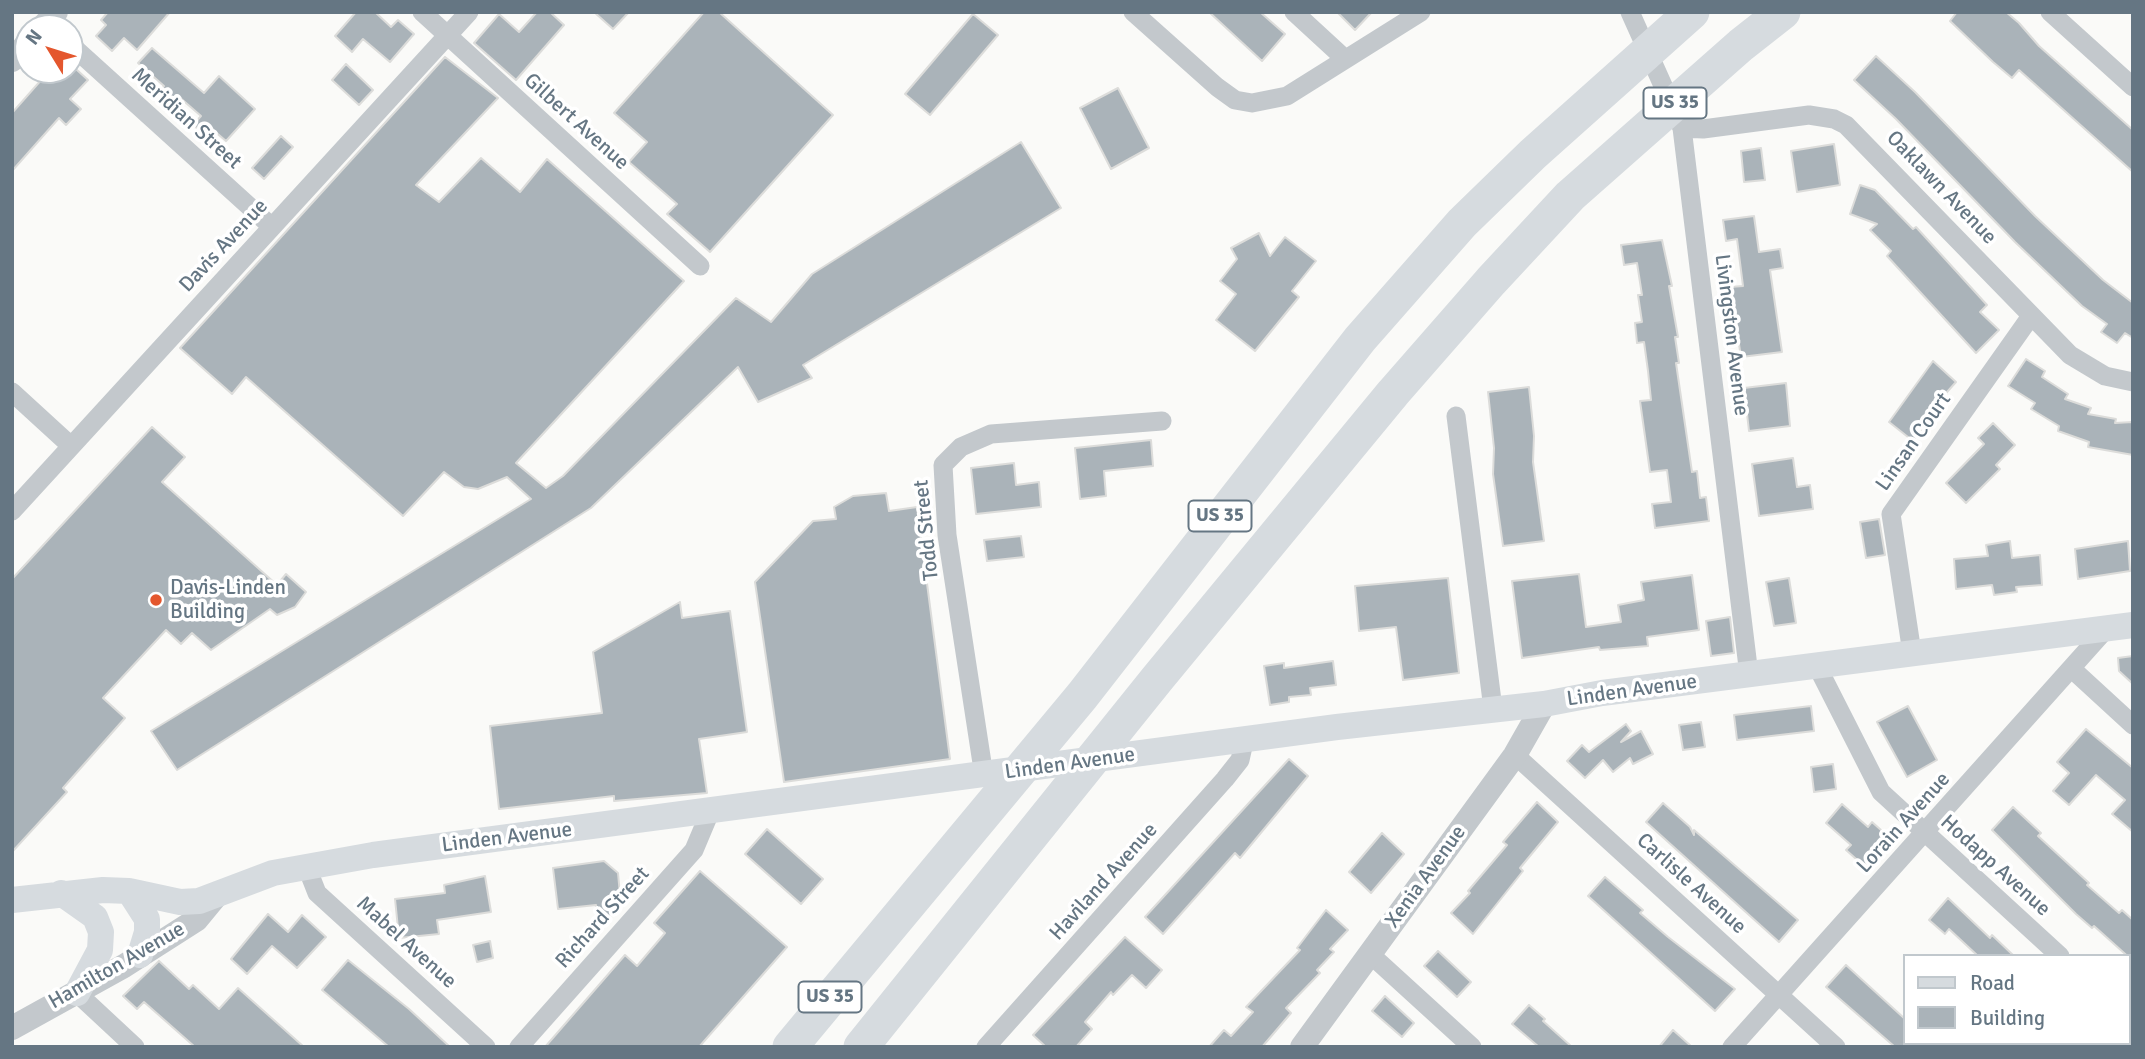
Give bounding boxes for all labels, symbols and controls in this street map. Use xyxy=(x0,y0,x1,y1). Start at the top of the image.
north arrow xyxy=(14,14,84,84)
text: N xyxy=(21,25,48,50)
street label: Meridian Street xyxy=(126,63,246,175)
street label: Gilbert Avenue xyxy=(518,68,634,176)
road number: US 35 xyxy=(1644,88,1706,118)
street label: Oaklawn Avenue xyxy=(1881,126,2001,250)
street label: Davis Avenue xyxy=(174,194,274,298)
street label: Livingston Avenue xyxy=(1709,253,1753,417)
street label: Linsan Court xyxy=(1871,388,1957,496)
street label: Todd Street xyxy=(909,478,945,582)
road number: US 35 xyxy=(1188,500,1252,531)
place label: Davis-Linden Building xyxy=(170,575,286,625)
marker: Davis-Linden Building xyxy=(148,592,164,608)
street label: Linden Avenue xyxy=(1565,669,1699,713)
street label: Linden Avenue xyxy=(1003,742,1137,786)
street label: Lorain Avenue xyxy=(1852,767,1956,879)
street label: Hodapp Avenue xyxy=(1935,810,2055,922)
street label: Linden Avenue xyxy=(440,818,574,858)
street label: Haviland Avenue xyxy=(1045,818,1163,946)
street label: Xenia Avenue xyxy=(1380,821,1472,933)
street label: Carlisle Avenue xyxy=(1631,828,1751,940)
street label: Richard Street xyxy=(551,862,655,974)
street label: Mabel Avenue xyxy=(351,892,461,994)
street label: Hamilton Avenue xyxy=(44,917,190,1015)
legend xyxy=(1904,954,2131,1045)
text: Road xyxy=(1970,970,2015,996)
road number: US 35 xyxy=(798,981,862,1012)
text: Building xyxy=(1970,1005,2045,1031)

